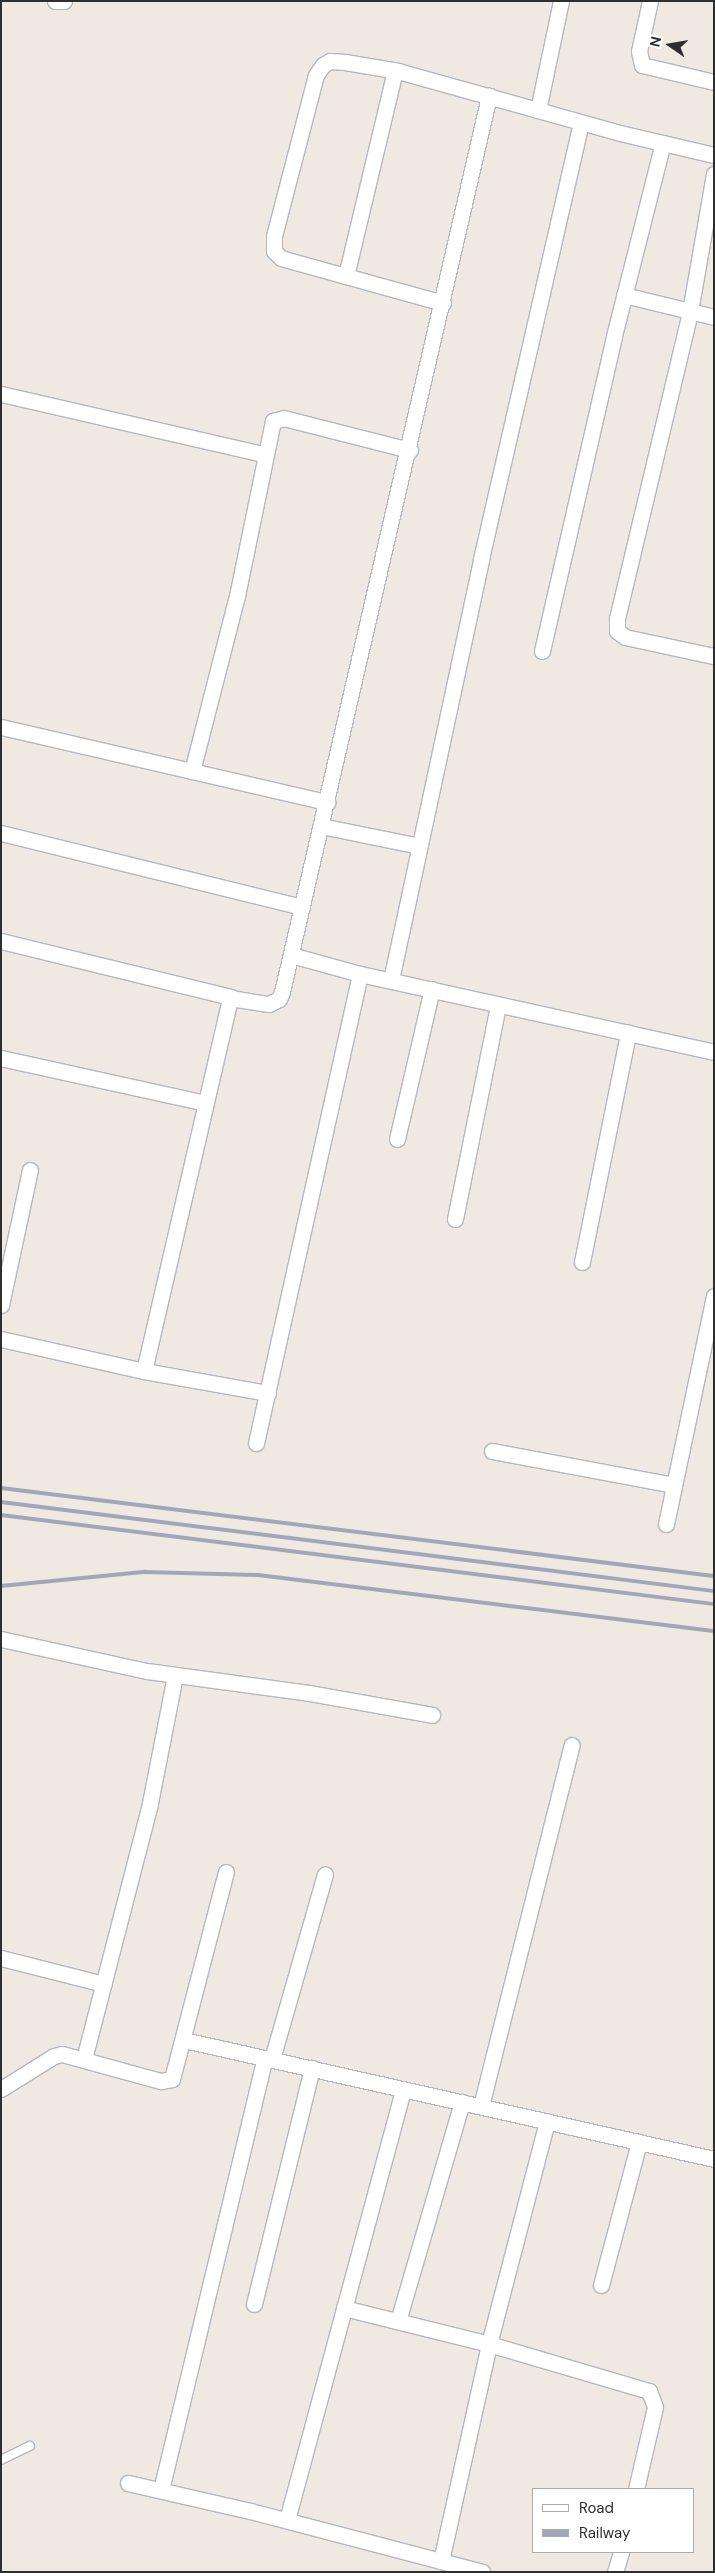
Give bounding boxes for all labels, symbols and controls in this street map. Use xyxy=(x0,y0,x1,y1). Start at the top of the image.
north arrow xyxy=(645,20,695,70)
text: N xyxy=(645,35,665,49)
legend xyxy=(532,2488,695,2553)
text: Road xyxy=(579,2498,614,2518)
text: Railway xyxy=(579,2523,630,2543)

